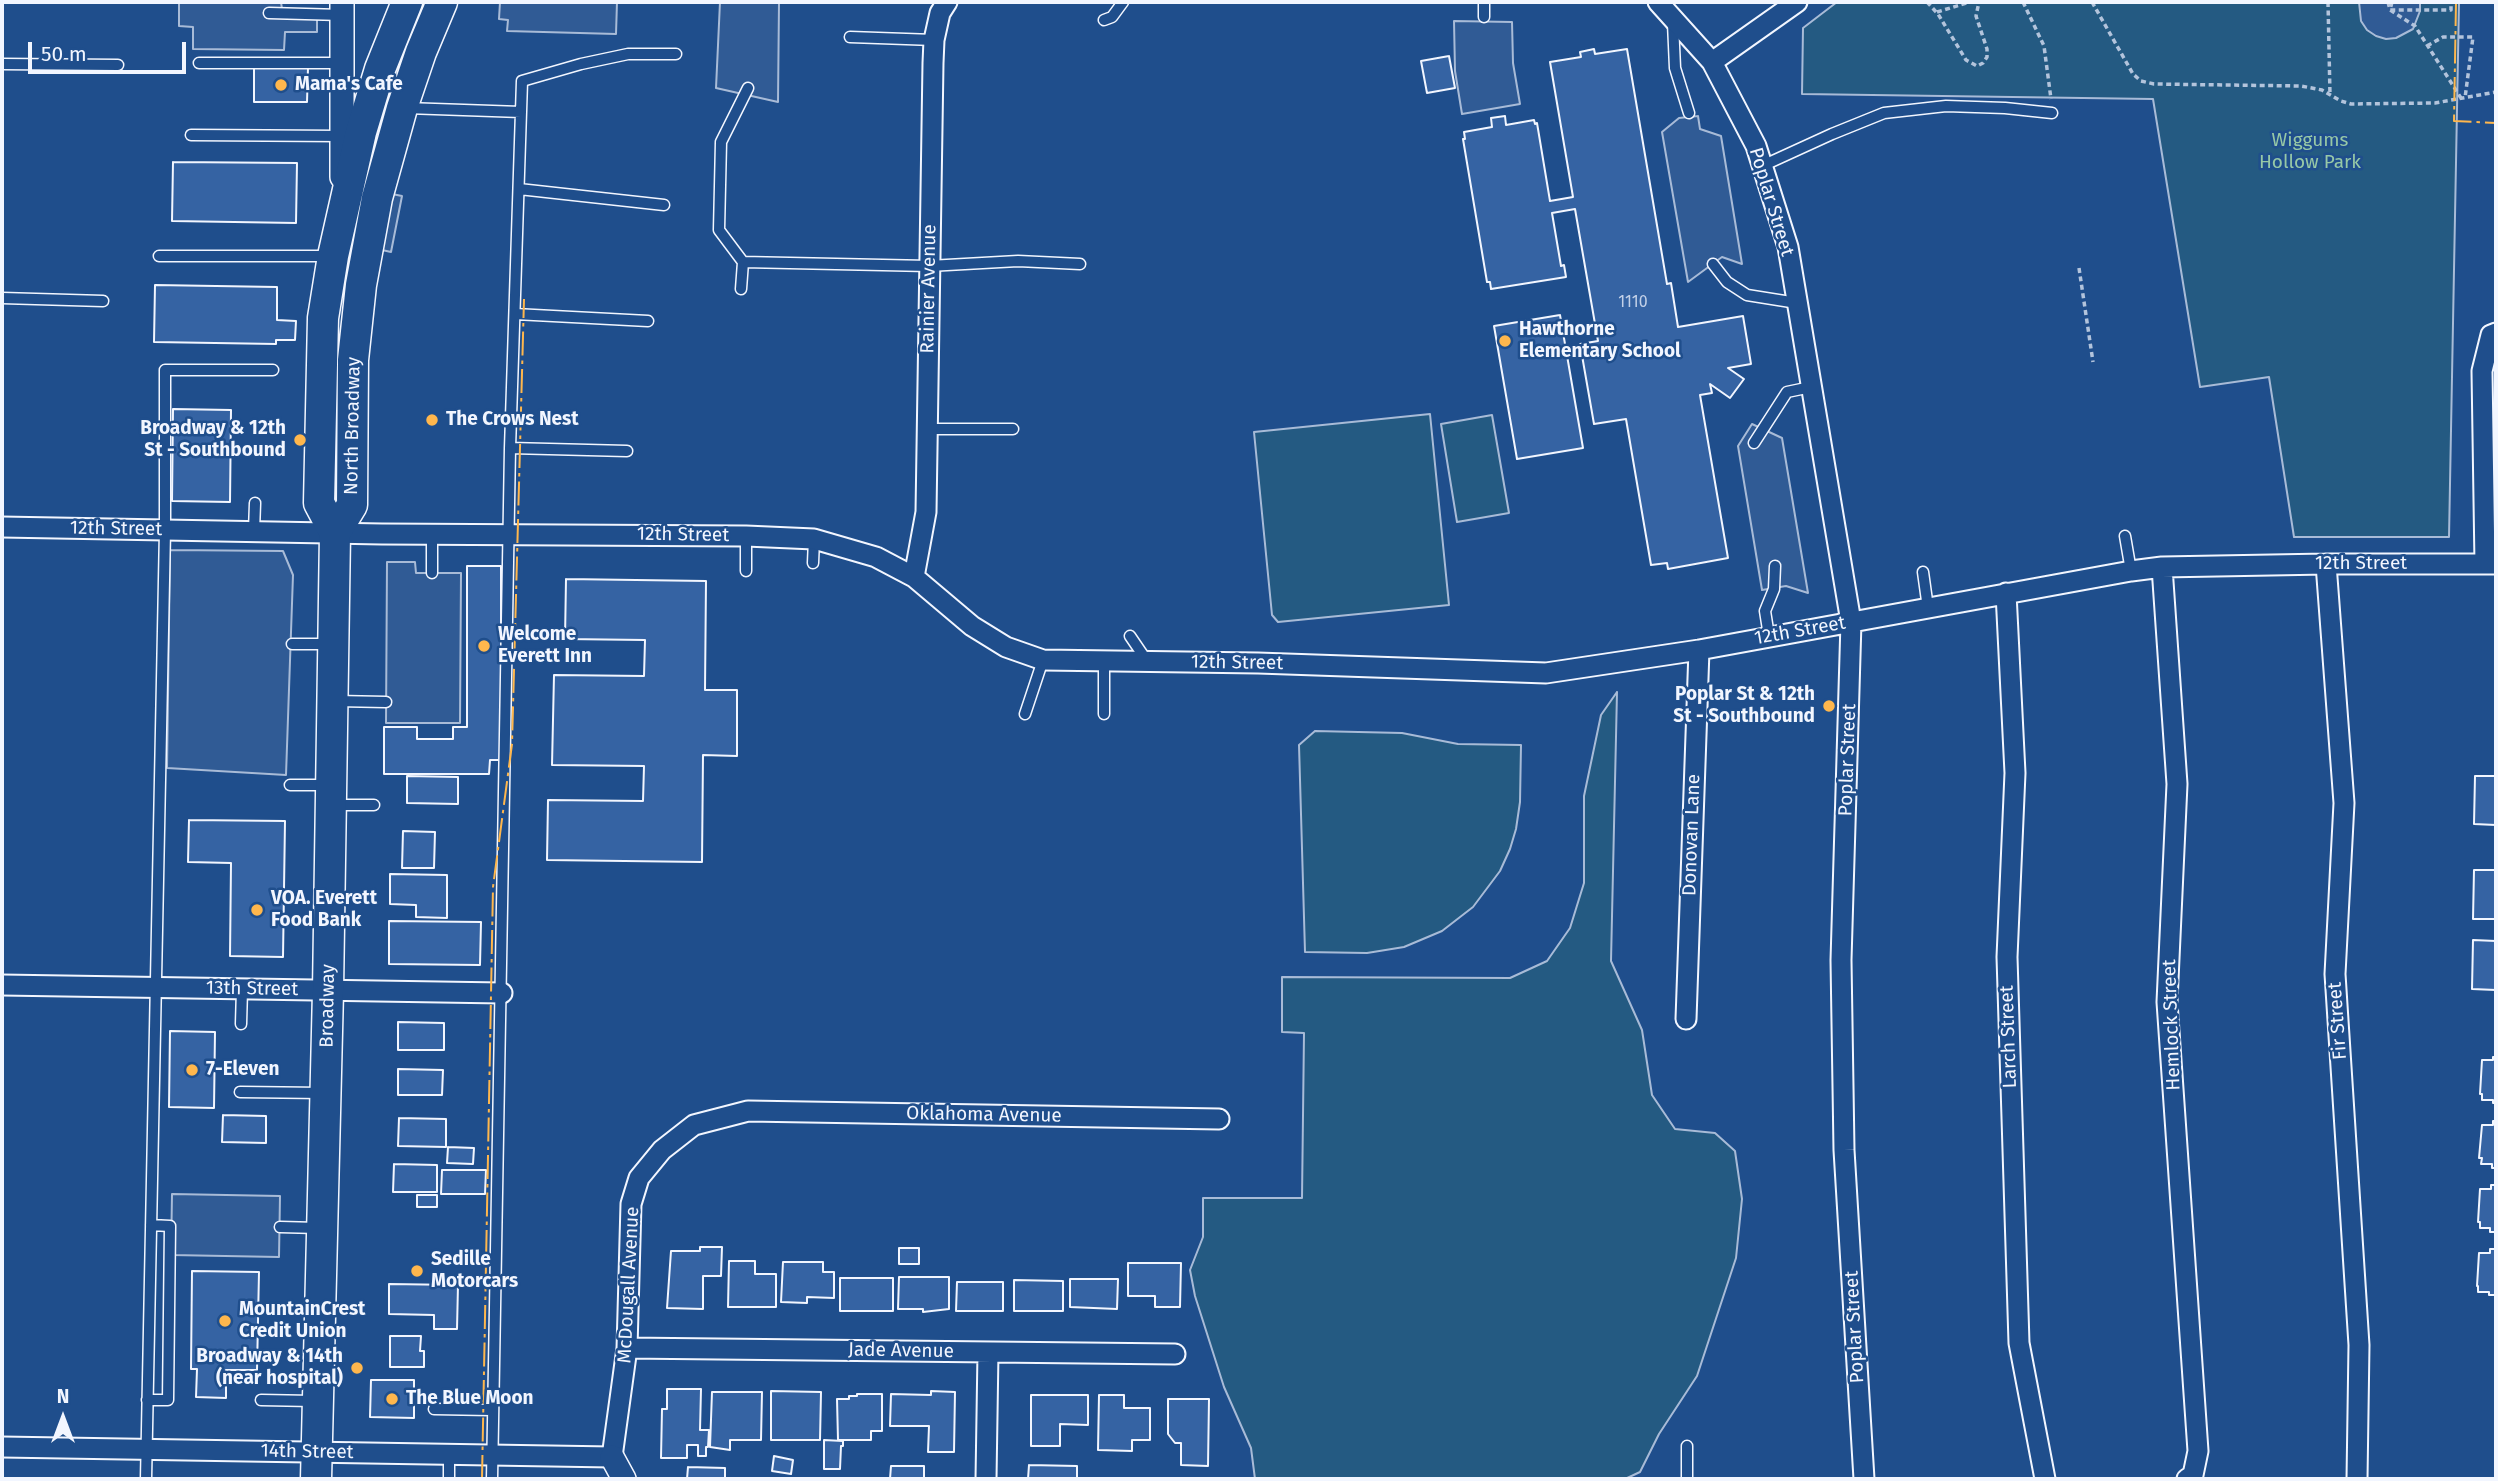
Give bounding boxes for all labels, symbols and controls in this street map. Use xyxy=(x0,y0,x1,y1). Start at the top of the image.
scale bar xyxy=(32,28,189,72)
text: 50 m xyxy=(41,41,87,67)
place label: Mama's Cafe xyxy=(295,74,403,96)
marker: Mama's Cafe xyxy=(273,77,289,93)
park label: Wiggums Hollow Park xyxy=(2259,130,2361,174)
street label: Poplar Street xyxy=(1744,145,1798,259)
street label: Rainier Avenue xyxy=(916,224,942,354)
house number: 1110 xyxy=(1618,293,1648,313)
place label: Hawthorne Elementary School xyxy=(1519,319,1681,363)
marker: Hawthorne Elementary School xyxy=(1497,333,1513,349)
street label: North Broadway xyxy=(340,357,366,495)
place label: The Crows Nest xyxy=(446,409,579,431)
marker: The Crows Nest xyxy=(424,412,440,428)
place label: Broadway & 12th St - Southbound xyxy=(140,418,286,462)
marker: Broadway & 12th St - Southbound xyxy=(292,432,308,448)
street label: 12th Street xyxy=(70,517,162,541)
street label: 12th Street xyxy=(637,523,729,547)
street label: 12th Street xyxy=(2315,553,2407,575)
street label: 12th Street xyxy=(1753,612,1847,650)
place label: Welcome Everett Inn xyxy=(498,624,592,668)
marker: Welcome Everett Inn xyxy=(476,638,492,654)
street label: 12th Street xyxy=(1191,651,1283,675)
place label: Poplar St & 12th St - Southbound xyxy=(1673,684,1815,728)
marker: Poplar St & 12th St - Southbound xyxy=(1821,698,1837,714)
street label: Poplar Street xyxy=(1835,703,1861,817)
street label: Donovan Lane xyxy=(1678,774,1706,896)
place label: VOA. Everett Food Bank xyxy=(271,888,377,932)
marker: VOA. Everett Food Bank xyxy=(249,902,265,918)
street label: Hemlock Street xyxy=(2158,959,2186,1091)
street label: Broadway xyxy=(316,964,340,1048)
street label: 13th Street xyxy=(206,977,298,1001)
street label: Fir Street xyxy=(2324,981,2352,1061)
street label: Larch Street xyxy=(1996,985,2022,1089)
place label: 7-Eleven xyxy=(206,1059,279,1081)
marker: 7-Eleven xyxy=(184,1062,200,1078)
street label: Oklahoma Avenue xyxy=(906,1102,1062,1128)
street label: McDougall Avenue xyxy=(614,1206,644,1364)
place label: Sedille Motorcars xyxy=(431,1249,518,1293)
marker: Sedille Motorcars xyxy=(409,1263,425,1279)
street label: Poplar Street xyxy=(1841,1270,1869,1384)
place label: MountainCrest Credit Union xyxy=(239,1299,365,1343)
marker: MountainCrest Credit Union xyxy=(217,1313,233,1329)
street label: Jade Avenue xyxy=(848,1339,954,1363)
place label: Broadway & 14th (near hospital) xyxy=(196,1346,343,1390)
marker: Broadway & 14th (near hospital) xyxy=(349,1360,365,1376)
north arrow xyxy=(28,1383,98,1453)
text: N xyxy=(57,1385,69,1408)
place label: The Blue Moon xyxy=(406,1388,534,1410)
marker: The Blue Moon xyxy=(384,1391,400,1407)
street label: 14th Street xyxy=(260,1440,354,1464)

